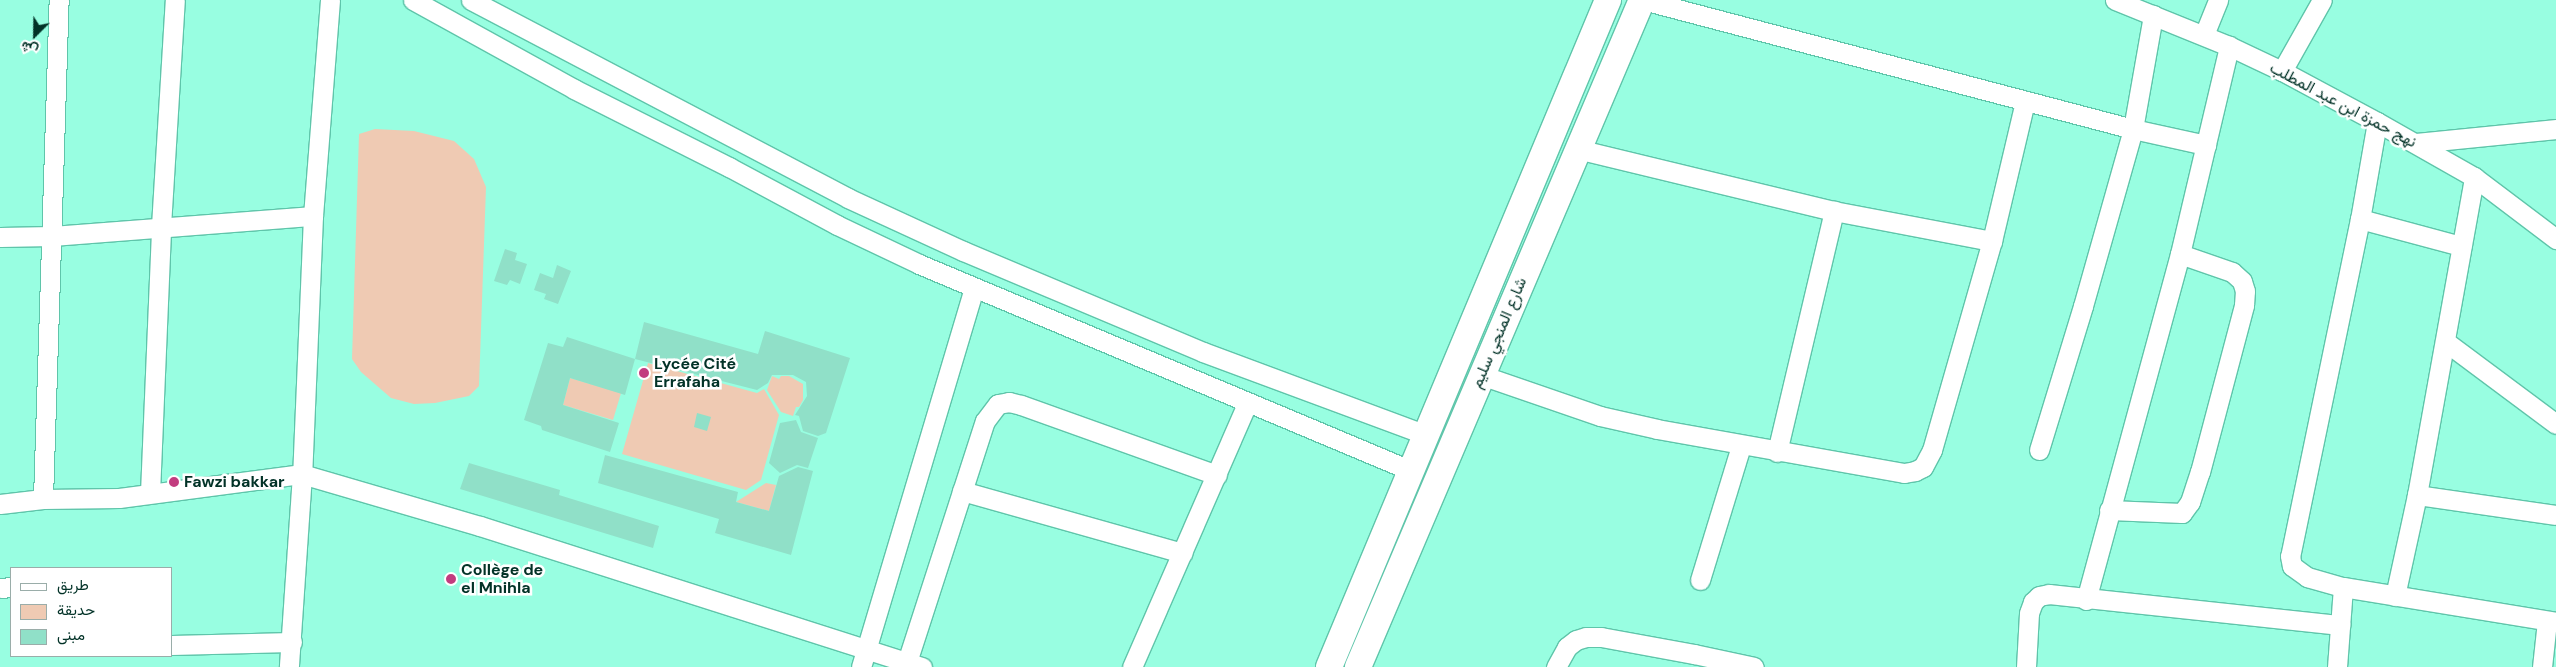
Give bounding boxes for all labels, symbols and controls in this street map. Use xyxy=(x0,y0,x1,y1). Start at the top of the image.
north arrow xyxy=(10,10,60,60)
text: ش xyxy=(18,37,40,60)
street label: نهج حمزة ابن عبد المطلب xyxy=(2266,58,2420,152)
street label: شارع المنجي سليم xyxy=(1467,275,1531,391)
place label: Lycée Cité Errafaha xyxy=(654,354,736,392)
marker: Lycée Cité Errafaha xyxy=(638,367,650,379)
place label: Fawzi bakkar xyxy=(184,472,285,492)
marker: Fawzi bakkar xyxy=(168,476,180,488)
place label: Collège de el Mnihla xyxy=(461,560,543,598)
legend xyxy=(10,567,172,657)
marker: Collège de el Mnihla xyxy=(445,573,457,585)
text: طريق xyxy=(57,575,89,595)
text: حديقة xyxy=(57,600,95,620)
text: مبنى xyxy=(57,625,85,645)

